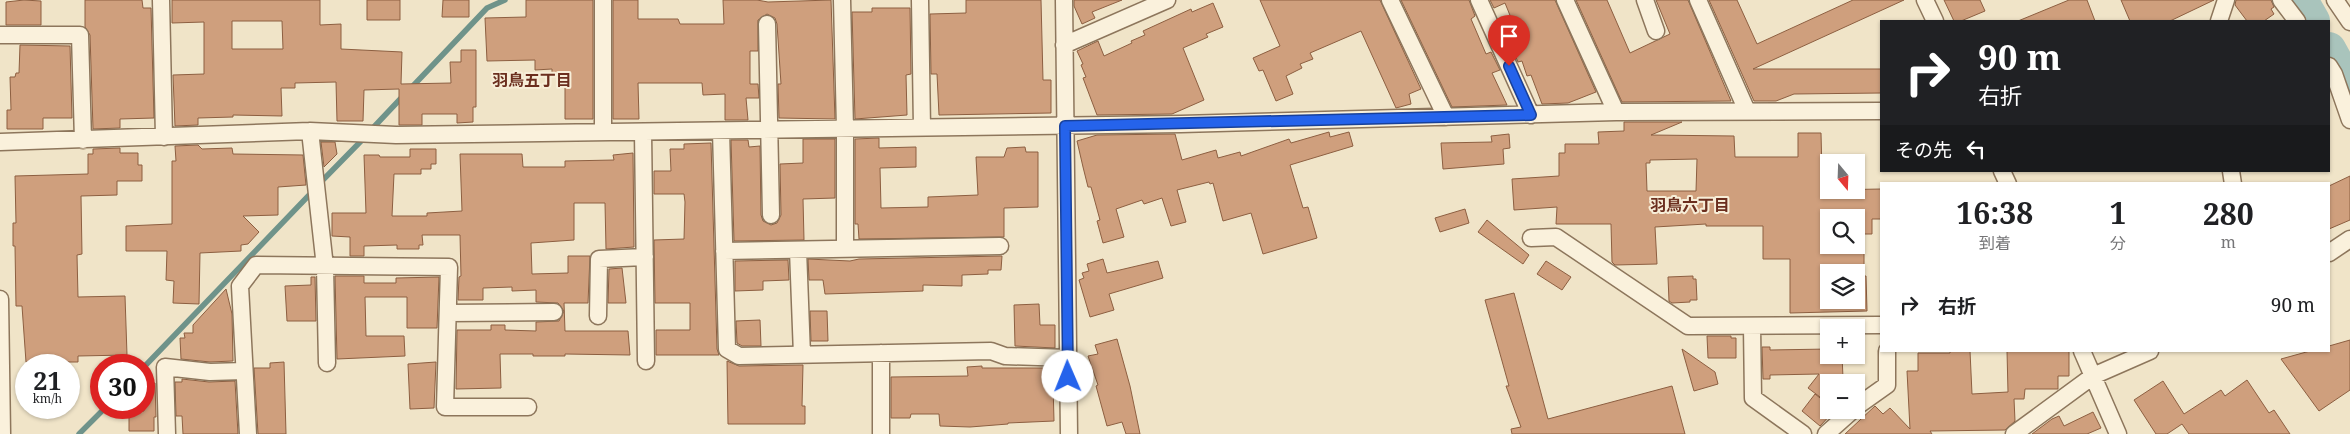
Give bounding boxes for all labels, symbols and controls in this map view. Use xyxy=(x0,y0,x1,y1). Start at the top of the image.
pin xyxy=(1488,15,1530,66)
icon: arrive xyxy=(1495,22,1523,50)
text: 90 m xyxy=(1978,33,2061,80)
icon: right xyxy=(1895,40,1960,105)
district label: 羽鳥五丁目 xyxy=(492,69,572,91)
text: 右折 xyxy=(1978,80,2022,110)
icon: left xyxy=(1962,135,1990,163)
text: その先 xyxy=(1895,137,1952,163)
north arrow xyxy=(1820,154,1865,199)
map controls xyxy=(1820,154,1865,419)
text: 16:38 xyxy=(1956,192,2033,233)
text: 1 xyxy=(2110,192,2127,233)
text: 280 xyxy=(2203,193,2254,234)
district label: 羽鳥六丁目 xyxy=(1650,194,1730,216)
button: search xyxy=(1820,209,1865,254)
text: m xyxy=(2221,231,2236,253)
text: 到着 xyxy=(1979,232,2011,254)
text: 分 xyxy=(2110,232,2126,254)
button: layers xyxy=(1820,264,1865,309)
icon: right xyxy=(1895,291,1923,319)
text: 90 m xyxy=(2271,292,2315,318)
text: 右折 xyxy=(1938,293,1976,319)
button: + xyxy=(1820,319,1865,364)
position arrow xyxy=(1041,350,1093,402)
speed limit sign: 30 xyxy=(90,354,155,419)
text: 21 xyxy=(33,363,62,397)
button: − xyxy=(1820,374,1865,419)
text: km/h xyxy=(33,390,62,407)

